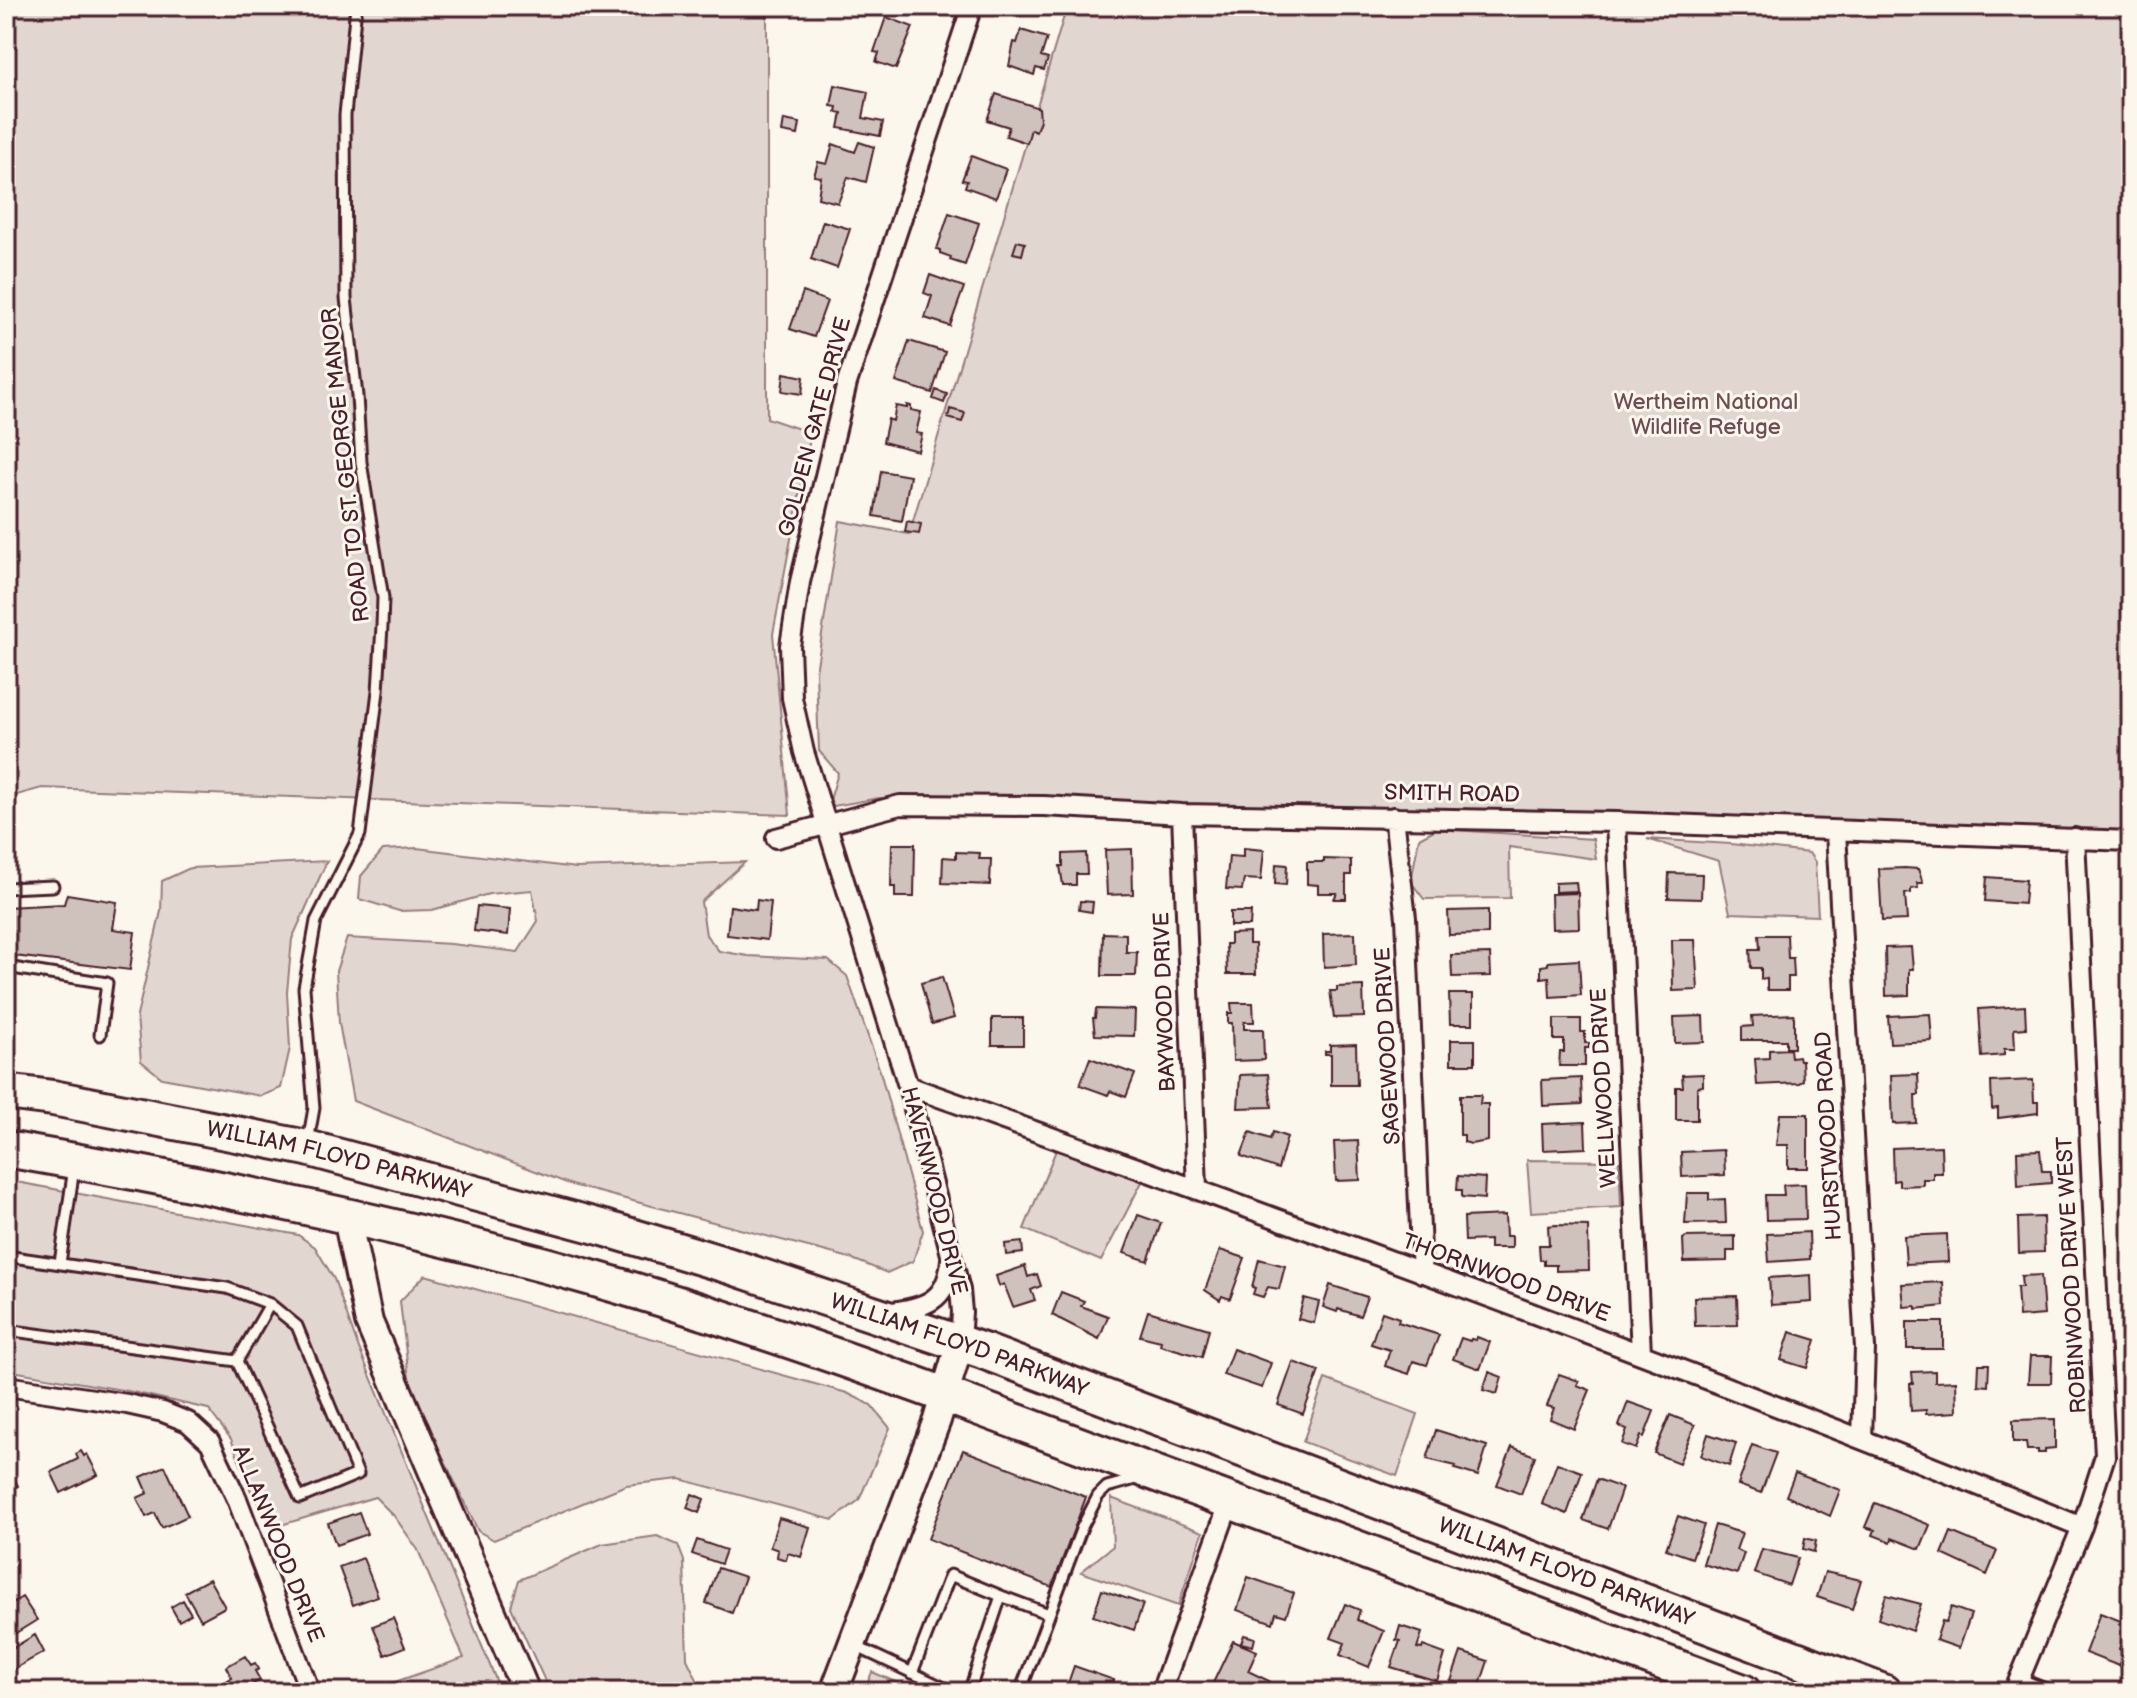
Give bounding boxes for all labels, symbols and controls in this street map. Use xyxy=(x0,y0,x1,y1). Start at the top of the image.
street label: ROAD TO ST. GEORGE MANOR xyxy=(316,306,376,624)
street label: GOLDEN GATE DRIVE xyxy=(773,314,857,540)
park label: Wertheim National Wildlife Refuge xyxy=(1614,389,1798,441)
street label: SMITH ROAD xyxy=(1384,779,1520,809)
street label: BAYWOOD DRIVE xyxy=(1148,911,1182,1093)
street label: SAGEWOOD DRIVE xyxy=(1369,946,1407,1146)
street label: WELLWOOD DRIVE xyxy=(1585,987,1623,1189)
street label: HURSTWOOD ROAD xyxy=(1810,1031,1848,1241)
street label: HAVENWOOD DRIVE xyxy=(895,1084,973,1298)
street label: WILLIAM FLOYD PARKWAY xyxy=(204,1115,474,1205)
street label: ROBINWOOD DRIVE WEST xyxy=(2051,1136,2093,1414)
street label: THORNWOOD DRIVE xyxy=(1398,1228,1614,1328)
street label: WILLIAM FLOYD PARKWAY xyxy=(827,1287,1092,1403)
street label: ALLANWOOD DRIVE xyxy=(226,1442,330,1646)
street label: WILLIAM FLOYD PARKWAY xyxy=(1434,1511,1698,1633)

